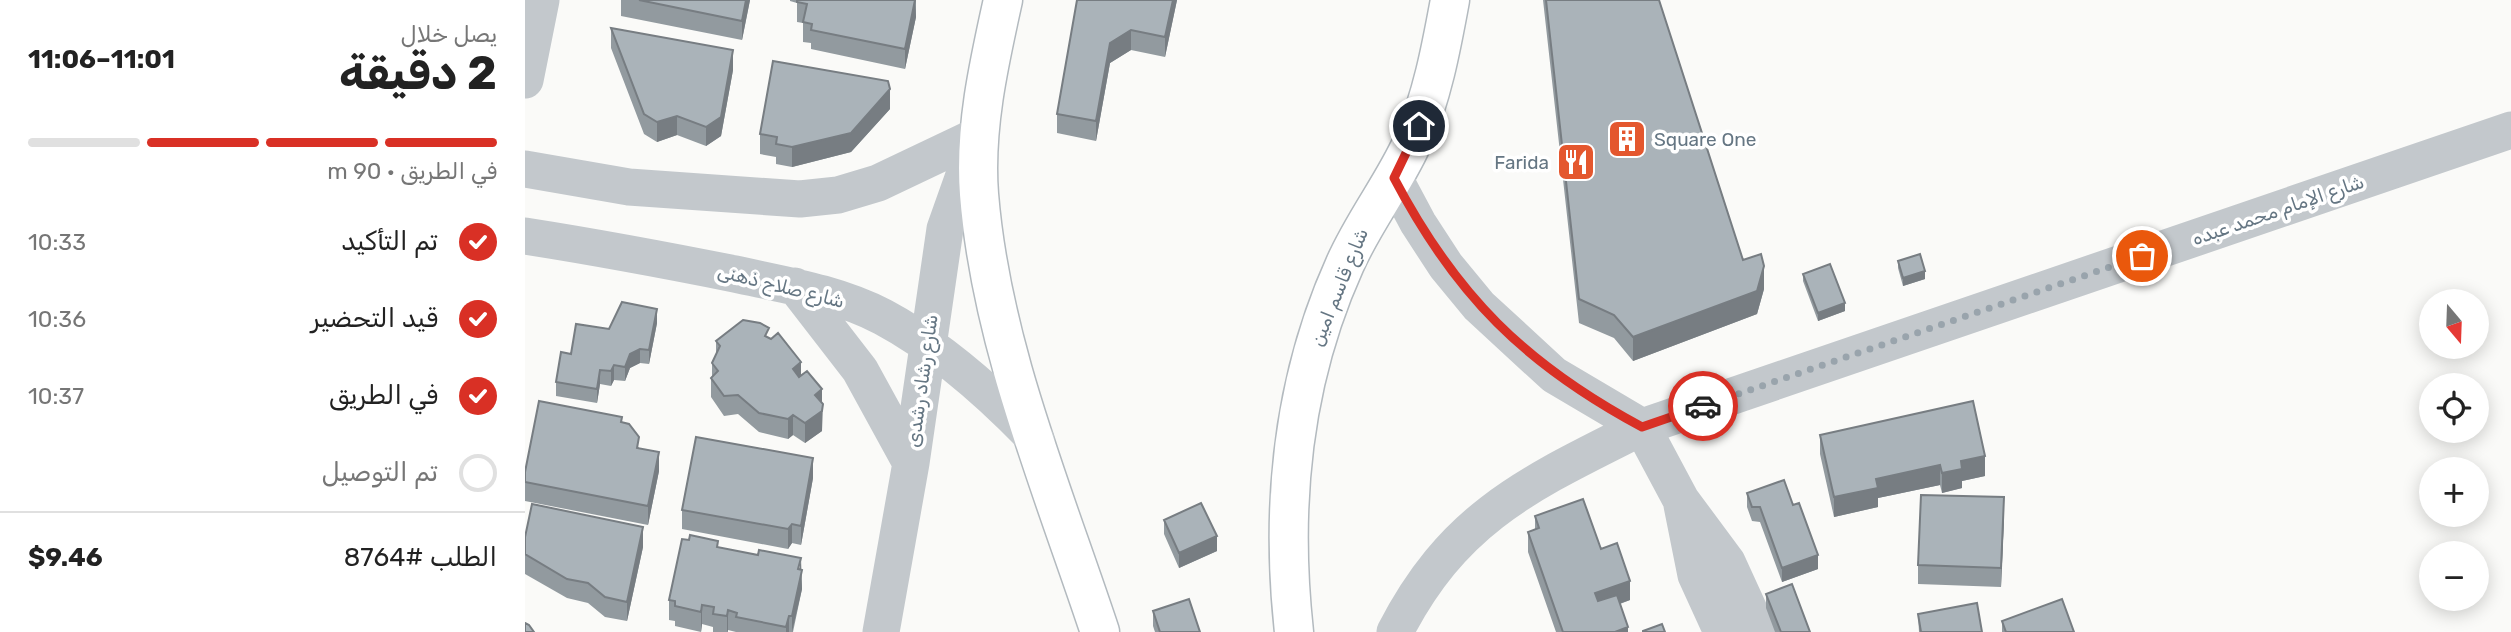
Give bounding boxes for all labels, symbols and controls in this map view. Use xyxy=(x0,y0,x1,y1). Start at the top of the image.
text: يصل خلال xyxy=(401,20,497,48)
text: 11:01–11:06 xyxy=(28,44,175,75)
text: 2 دقيقة xyxy=(339,46,497,101)
pin xyxy=(1389,96,1449,156)
icon: home xyxy=(1400,107,1438,145)
building icon: Square One xyxy=(1606,118,1648,160)
place label: Square One xyxy=(1654,128,1756,151)
restaurant icon: Farida xyxy=(1555,141,1597,183)
place label: Farida xyxy=(1494,151,1549,174)
text: في الطريق · 90 m xyxy=(327,157,497,185)
street label: شارع الإمام محمد عبده xyxy=(2189,170,2368,252)
icon: check xyxy=(459,223,497,261)
street label: شارع قاسم امين xyxy=(1305,225,1375,350)
text: تم التأكيد xyxy=(341,226,438,257)
pin xyxy=(2112,226,2172,286)
text: 10:33 xyxy=(28,228,86,256)
icon: bag xyxy=(2123,237,2161,275)
street label: شارع صلاح ذهنى xyxy=(715,259,847,315)
north arrow xyxy=(2419,289,2489,359)
map controls xyxy=(2419,289,2489,611)
icon: check xyxy=(459,300,497,338)
text: قيد التحضير xyxy=(311,303,438,334)
text: 10:36 xyxy=(28,305,86,333)
street label: شارع رشاد رشدى xyxy=(901,313,945,449)
courier xyxy=(1668,371,1738,441)
button: locate xyxy=(2419,373,2489,443)
icon: check xyxy=(459,377,497,415)
text: في الطريق xyxy=(329,380,438,411)
text: 10:37 xyxy=(28,382,84,410)
icon: car xyxy=(1684,387,1722,425)
text: تم التوصيل xyxy=(321,457,438,488)
button: + xyxy=(2419,457,2489,527)
button: − xyxy=(2419,541,2489,611)
text: $9.46 xyxy=(28,542,103,573)
text: الطلب #8764 xyxy=(344,542,497,573)

